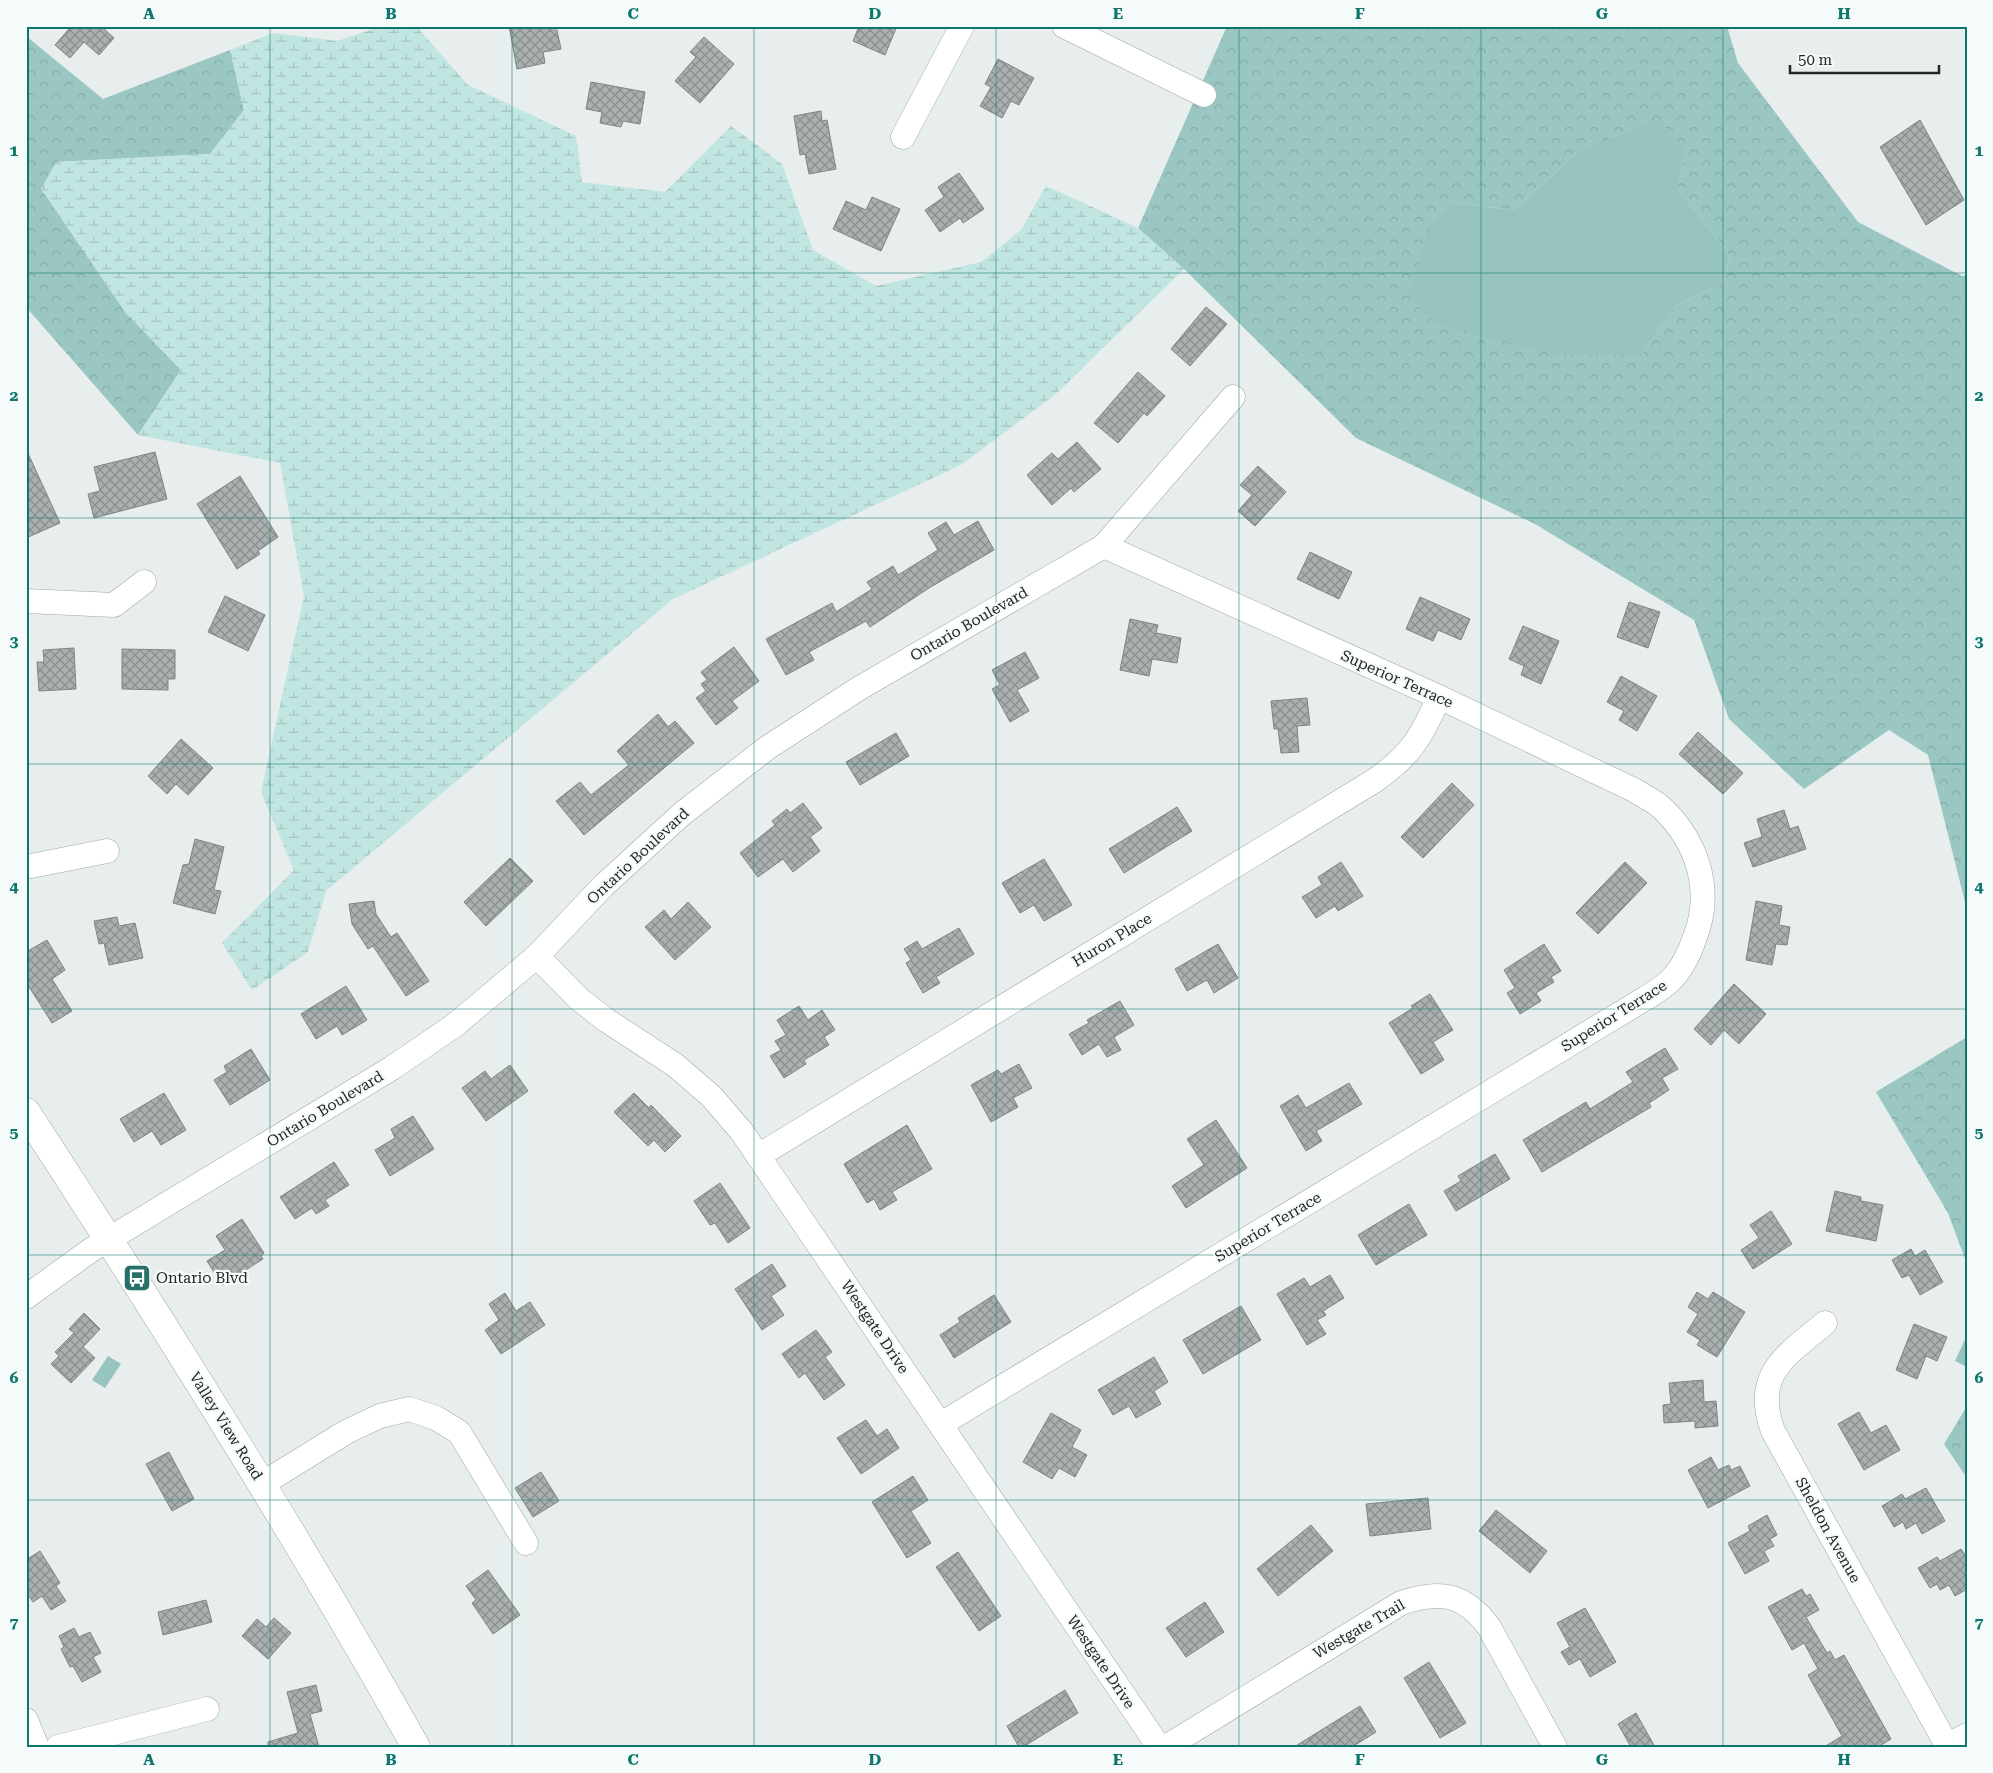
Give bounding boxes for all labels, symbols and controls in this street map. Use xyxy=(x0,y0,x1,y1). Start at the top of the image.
text: A xyxy=(143,4,155,23)
text: B xyxy=(385,4,397,23)
text: C xyxy=(627,4,639,23)
text: D xyxy=(869,4,882,23)
text: E xyxy=(1113,4,1123,23)
text: F xyxy=(1355,4,1365,23)
text: G xyxy=(1596,4,1609,23)
text: H xyxy=(1837,4,1851,23)
scale bar xyxy=(1790,42,1939,74)
text: 50 m xyxy=(1798,51,1833,69)
text: 1 xyxy=(10,141,19,160)
text: 1 xyxy=(1975,141,1984,160)
text: 2 xyxy=(10,386,19,405)
text: 2 xyxy=(1975,386,1984,405)
street label: Ontario Boulevard xyxy=(907,583,1031,665)
text: 3 xyxy=(10,632,19,651)
text: 3 xyxy=(1975,632,1984,651)
street label: Superior Terrace xyxy=(1338,646,1456,712)
street label: Ontario Boulevard xyxy=(583,804,693,908)
text: 4 xyxy=(10,877,19,896)
text: 4 xyxy=(1975,877,1984,896)
street label: Huron Place xyxy=(1069,909,1155,971)
street label: Superior Terrace xyxy=(1558,976,1670,1056)
street label: Ontario Boulevard xyxy=(263,1067,387,1151)
text: 5 xyxy=(10,1123,19,1142)
text: 5 xyxy=(1975,1123,1984,1142)
street label: Superior Terrace xyxy=(1212,1188,1324,1266)
bus stop icon: Ontario Blvd xyxy=(122,1263,152,1293)
place label: Ontario Blvd xyxy=(156,1269,248,1287)
street label: Westgate Drive xyxy=(837,1277,913,1377)
text: 6 xyxy=(10,1368,19,1387)
text: 6 xyxy=(1975,1368,1984,1387)
street label: Valley View Road xyxy=(185,1369,267,1484)
street label: Sheldon Avenue xyxy=(1792,1474,1864,1586)
street label: Westgate Trail xyxy=(1310,1595,1408,1662)
street label: Westgate Drive xyxy=(1063,1612,1139,1712)
text: 7 xyxy=(10,1613,19,1632)
text: 7 xyxy=(1975,1613,1984,1632)
text: A xyxy=(143,1750,155,1769)
text: B xyxy=(385,1750,397,1769)
text: C xyxy=(627,1750,639,1769)
text: D xyxy=(869,1750,882,1769)
text: E xyxy=(1113,1750,1123,1769)
text: F xyxy=(1355,1750,1365,1769)
text: G xyxy=(1596,1750,1609,1769)
text: H xyxy=(1837,1750,1851,1769)

